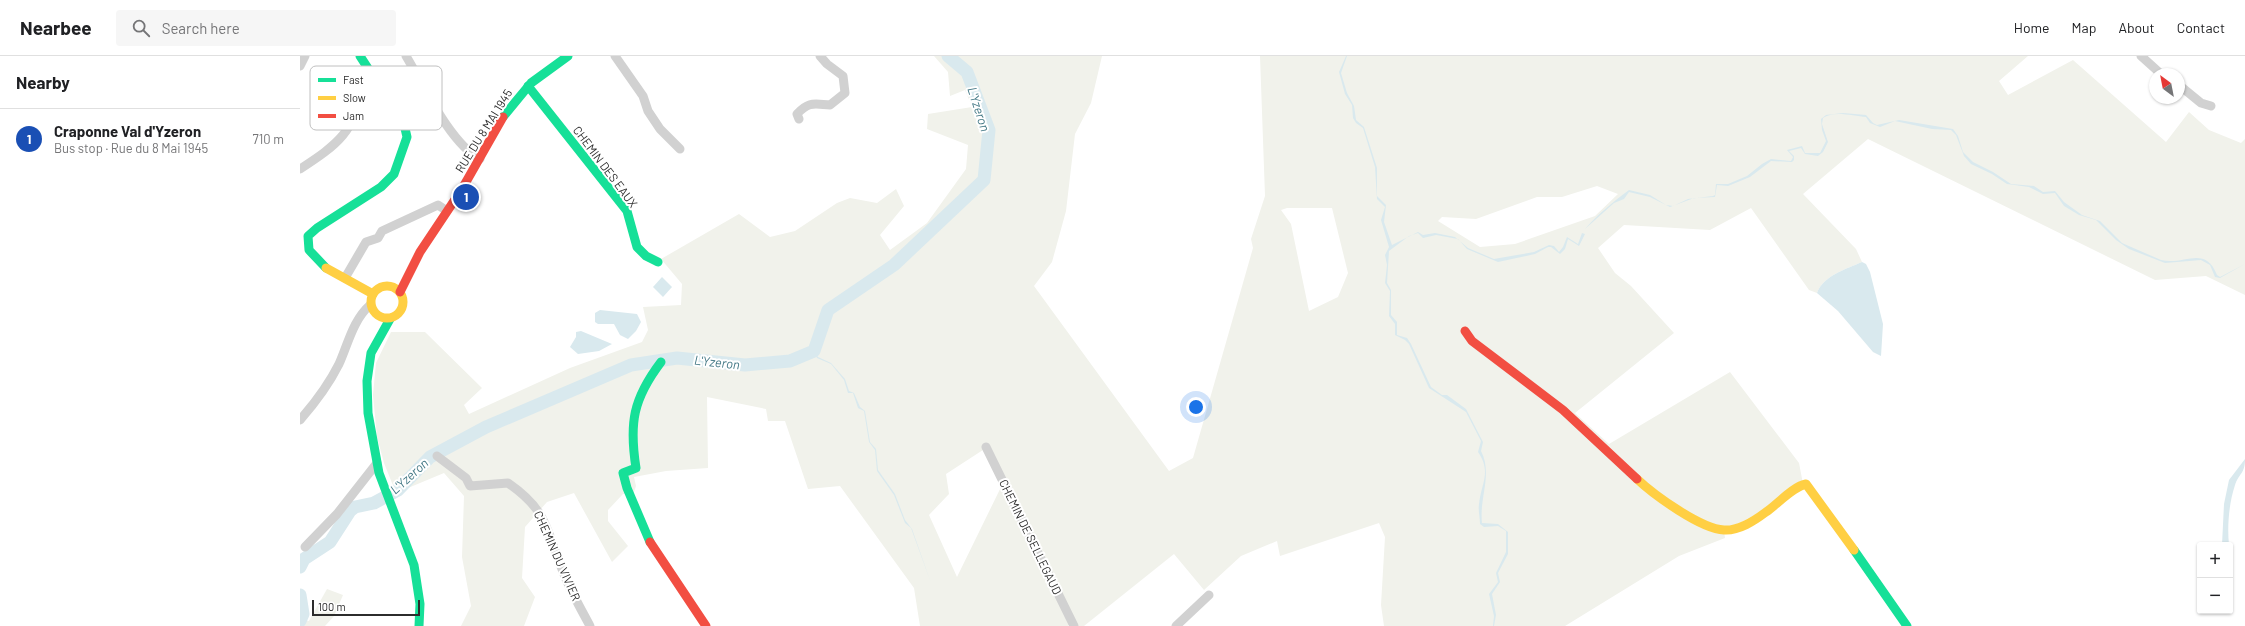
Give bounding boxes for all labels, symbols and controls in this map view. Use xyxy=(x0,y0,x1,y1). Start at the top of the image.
search box xyxy=(116,10,396,46)
text: Nearbee xyxy=(20,16,92,39)
icon: search xyxy=(130,17,152,39)
text: Search here xyxy=(162,19,240,37)
text: Home xyxy=(2014,19,2050,36)
text: Map xyxy=(2072,19,2096,36)
text: About xyxy=(2118,19,2155,36)
text: Contact xyxy=(2177,19,2225,36)
legend xyxy=(310,66,442,130)
north arrow xyxy=(2149,68,2185,104)
text: Nearby xyxy=(16,72,70,92)
text: Fast xyxy=(343,73,364,86)
water label: L'Yzeron xyxy=(964,85,994,133)
street label: RUE DU 8 MAI 1945 xyxy=(452,86,514,175)
text: Slow xyxy=(343,91,366,104)
text: Jam xyxy=(343,109,364,122)
text: Craponne Val d'Yzeron xyxy=(54,122,201,140)
street label: CHEMIN DES EAUX xyxy=(571,123,641,210)
text: 1 xyxy=(27,131,31,147)
text: 710 m xyxy=(253,131,284,147)
text: Bus stop · Rue du 8 Mai 1945 xyxy=(54,140,208,156)
pin: 1 xyxy=(453,182,479,212)
water label: L'Yzeron xyxy=(693,352,741,372)
your location xyxy=(1186,397,1206,417)
water label: L'Yzeron xyxy=(387,455,432,497)
street label: CHEMIN DE SELLEGAUD xyxy=(997,477,1065,597)
street label: CHEMIN DU VIVIER xyxy=(532,508,584,603)
map controls xyxy=(2197,542,2233,614)
button: + xyxy=(2197,542,2233,578)
button: − xyxy=(2197,578,2233,614)
scale bar xyxy=(312,598,420,617)
text: 100 m xyxy=(318,600,346,613)

